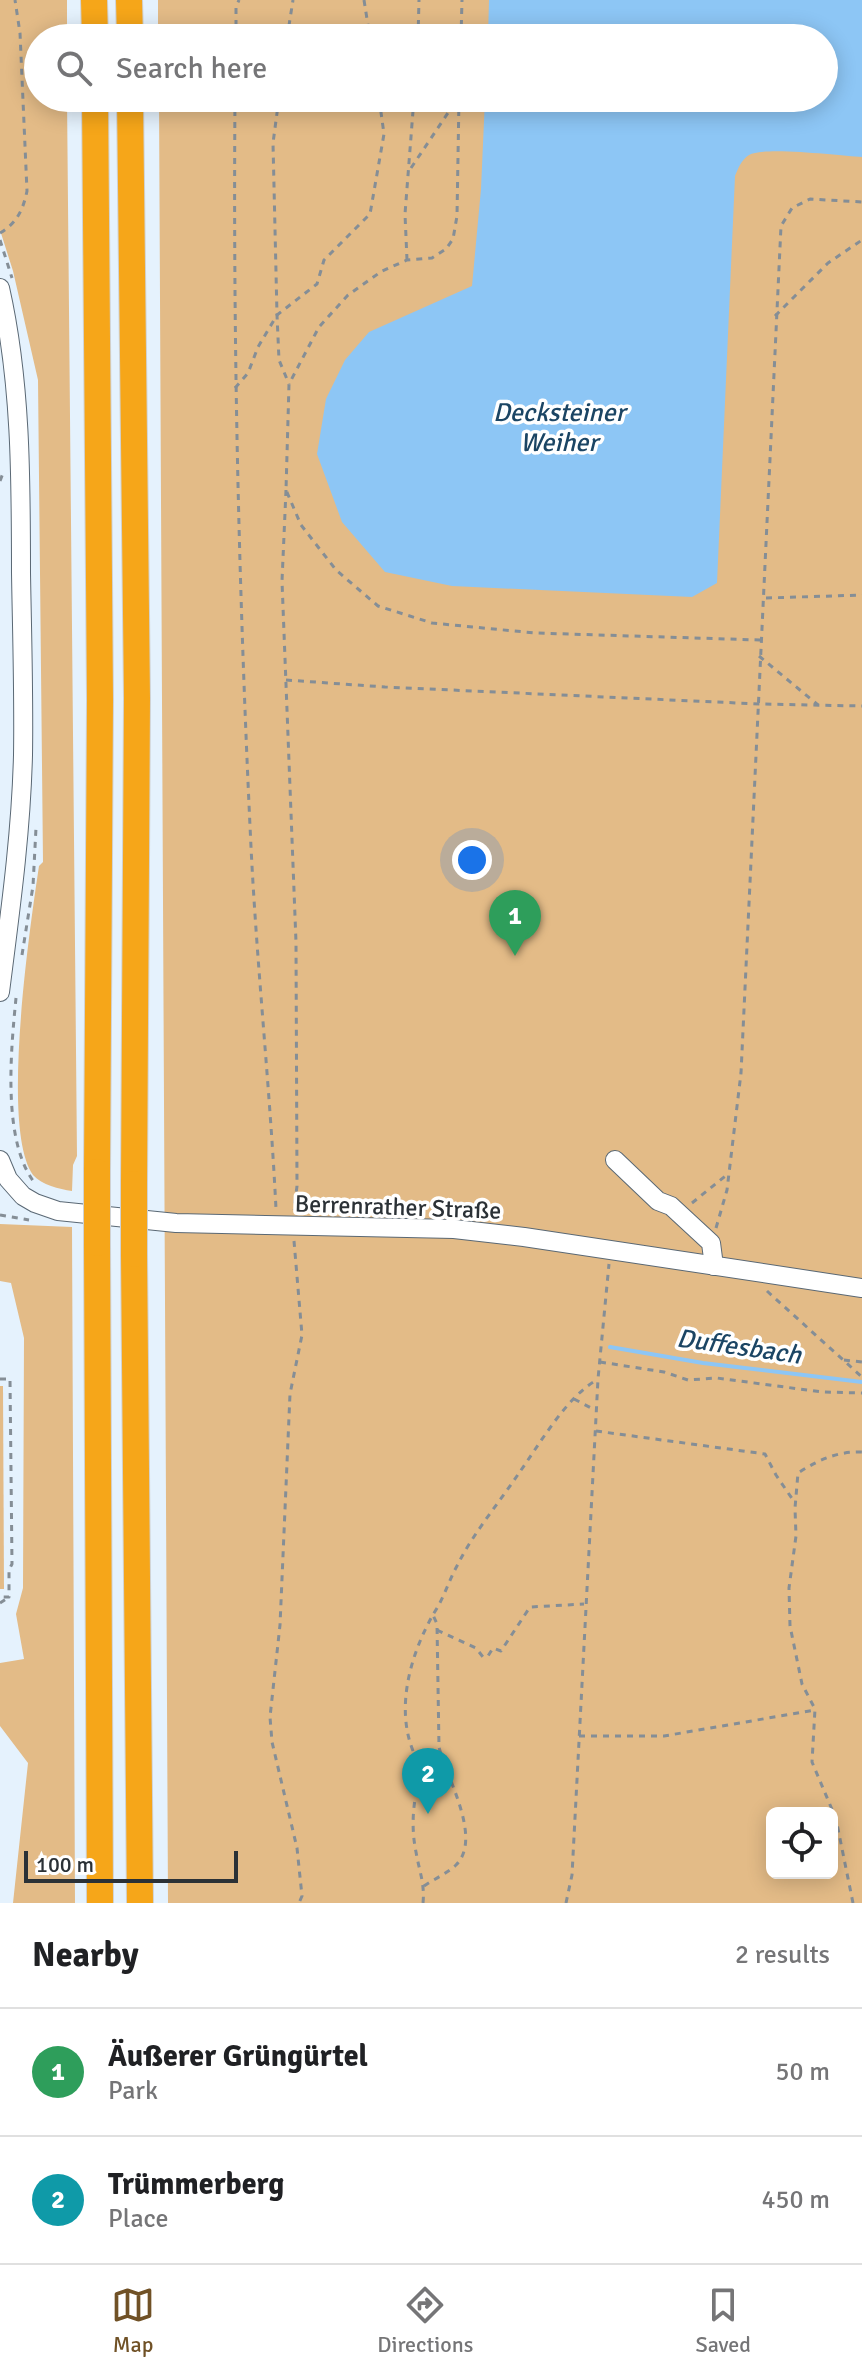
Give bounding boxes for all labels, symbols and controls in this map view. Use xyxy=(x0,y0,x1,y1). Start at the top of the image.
search box xyxy=(24,24,838,112)
icon: search xyxy=(52,46,96,90)
text: Search here xyxy=(116,50,267,87)
water label: Decksteiner Weiher xyxy=(493,397,629,459)
your location xyxy=(452,840,492,880)
pin: 1 xyxy=(489,890,541,956)
street label: Berrenrather Straße xyxy=(294,1188,502,1226)
water label: Duffesbach xyxy=(675,1322,804,1372)
pin: 2 xyxy=(402,1748,454,1814)
map controls xyxy=(766,1807,838,1879)
button: locate xyxy=(766,1807,838,1879)
scale bar xyxy=(24,1847,238,1883)
text: 100 m xyxy=(36,1851,94,1878)
text: Nearby xyxy=(32,1934,139,1976)
text: 2 results xyxy=(735,1939,830,1971)
text: Äußerer Grüngürtel xyxy=(108,2038,368,2075)
text: 1 xyxy=(51,2056,65,2088)
text: 50 m xyxy=(775,2056,830,2088)
text: Park xyxy=(108,2075,158,2107)
text: Trümmerberg xyxy=(108,2166,284,2203)
text: 2 xyxy=(51,2184,65,2216)
text: 450 m xyxy=(761,2184,830,2216)
text: Place xyxy=(108,2203,169,2235)
tab: Map xyxy=(111,2283,155,2358)
tab: Directions xyxy=(377,2283,473,2358)
tab: Saved xyxy=(696,2283,751,2358)

